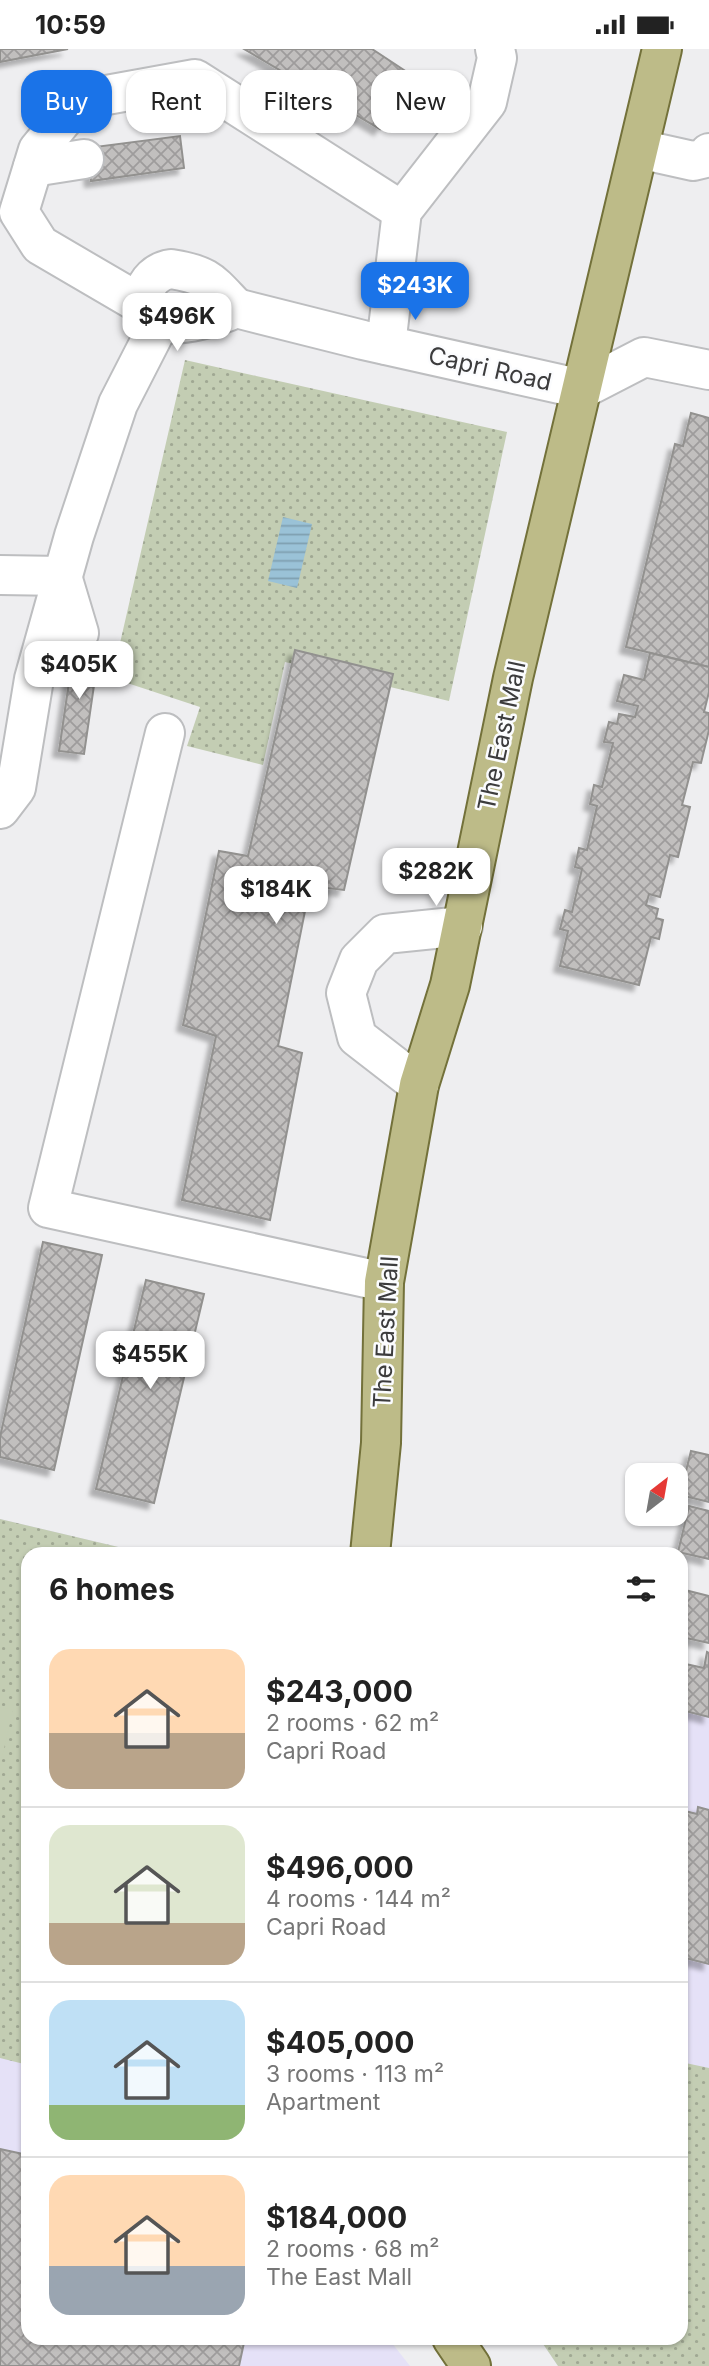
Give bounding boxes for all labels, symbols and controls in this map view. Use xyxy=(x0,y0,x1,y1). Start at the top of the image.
text: 10:59 xyxy=(35,9,106,40)
chip: Buy xyxy=(21,70,112,133)
chip: Rent xyxy=(126,70,226,133)
chip: Filters xyxy=(240,70,357,133)
chip: New xyxy=(371,70,470,133)
pin: $243K xyxy=(366,263,464,322)
text: $243K xyxy=(377,271,453,299)
pin: $496K xyxy=(128,293,226,353)
text: $496K xyxy=(138,302,216,330)
street label: Capri Road xyxy=(426,340,555,397)
pin: $405K xyxy=(30,641,128,701)
text: $405K xyxy=(40,650,118,678)
street label: The East Mall xyxy=(471,658,532,813)
pin: $282K xyxy=(387,849,485,908)
text: $282K xyxy=(398,857,474,885)
pin: $184K xyxy=(227,867,325,926)
text: $184K xyxy=(240,875,312,903)
street label: The East Mall xyxy=(367,1255,404,1409)
pin: $455K xyxy=(101,1331,199,1391)
text: $455K xyxy=(112,1340,188,1368)
north arrow xyxy=(625,1463,688,1526)
map controls xyxy=(625,1463,688,1526)
icon: filters xyxy=(622,1570,660,1608)
text: 6 homes xyxy=(49,1571,175,1607)
text: $243,000 xyxy=(266,1673,413,1709)
icon: home xyxy=(105,1677,189,1761)
text: 2 rooms · 62 m² xyxy=(266,1709,439,1737)
text: Capri Road xyxy=(266,1737,386,1765)
text: $496,000 xyxy=(266,1849,414,1885)
icon: home xyxy=(105,1853,189,1937)
text: 4 rooms · 144 m² xyxy=(266,1885,451,1913)
text: Capri Road xyxy=(266,1913,386,1941)
text: $405,000 xyxy=(266,2024,414,2060)
icon: home xyxy=(105,2028,189,2112)
text: 3 rooms · 113 m² xyxy=(266,2060,444,2088)
text: Apartment xyxy=(266,2088,380,2116)
text: $184,000 xyxy=(266,2199,407,2235)
icon: home xyxy=(105,2203,189,2287)
text: 2 rooms · 68 m² xyxy=(266,2235,439,2263)
text: The East Mall xyxy=(266,2263,412,2291)

